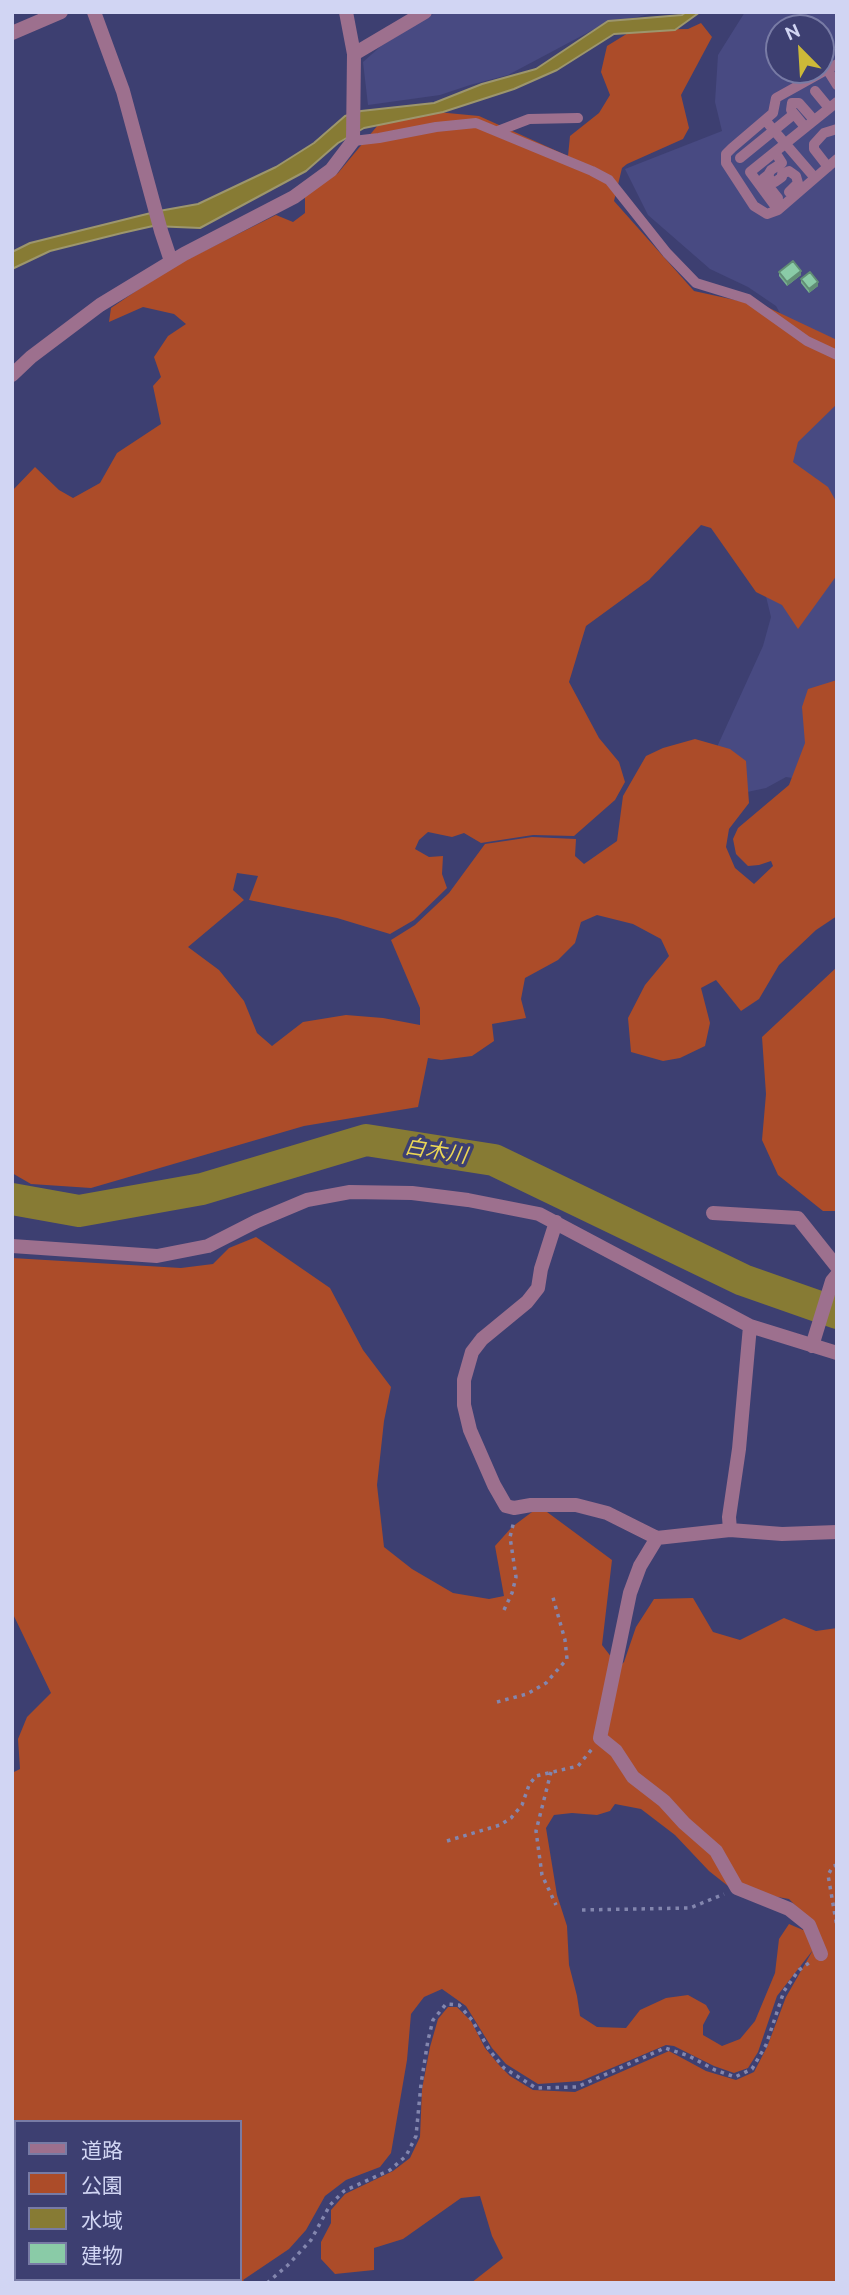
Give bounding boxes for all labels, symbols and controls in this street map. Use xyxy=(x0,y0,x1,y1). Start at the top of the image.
north arrow xyxy=(765,14,835,84)
text: N xyxy=(781,19,803,45)
water label: 白木川 xyxy=(403,1134,469,1168)
legend xyxy=(14,2120,242,2281)
text: 道路 xyxy=(81,2138,123,2162)
text: 公園 xyxy=(81,2173,123,2197)
text: 水域 xyxy=(81,2208,123,2232)
text: 建物 xyxy=(81,2243,123,2267)

